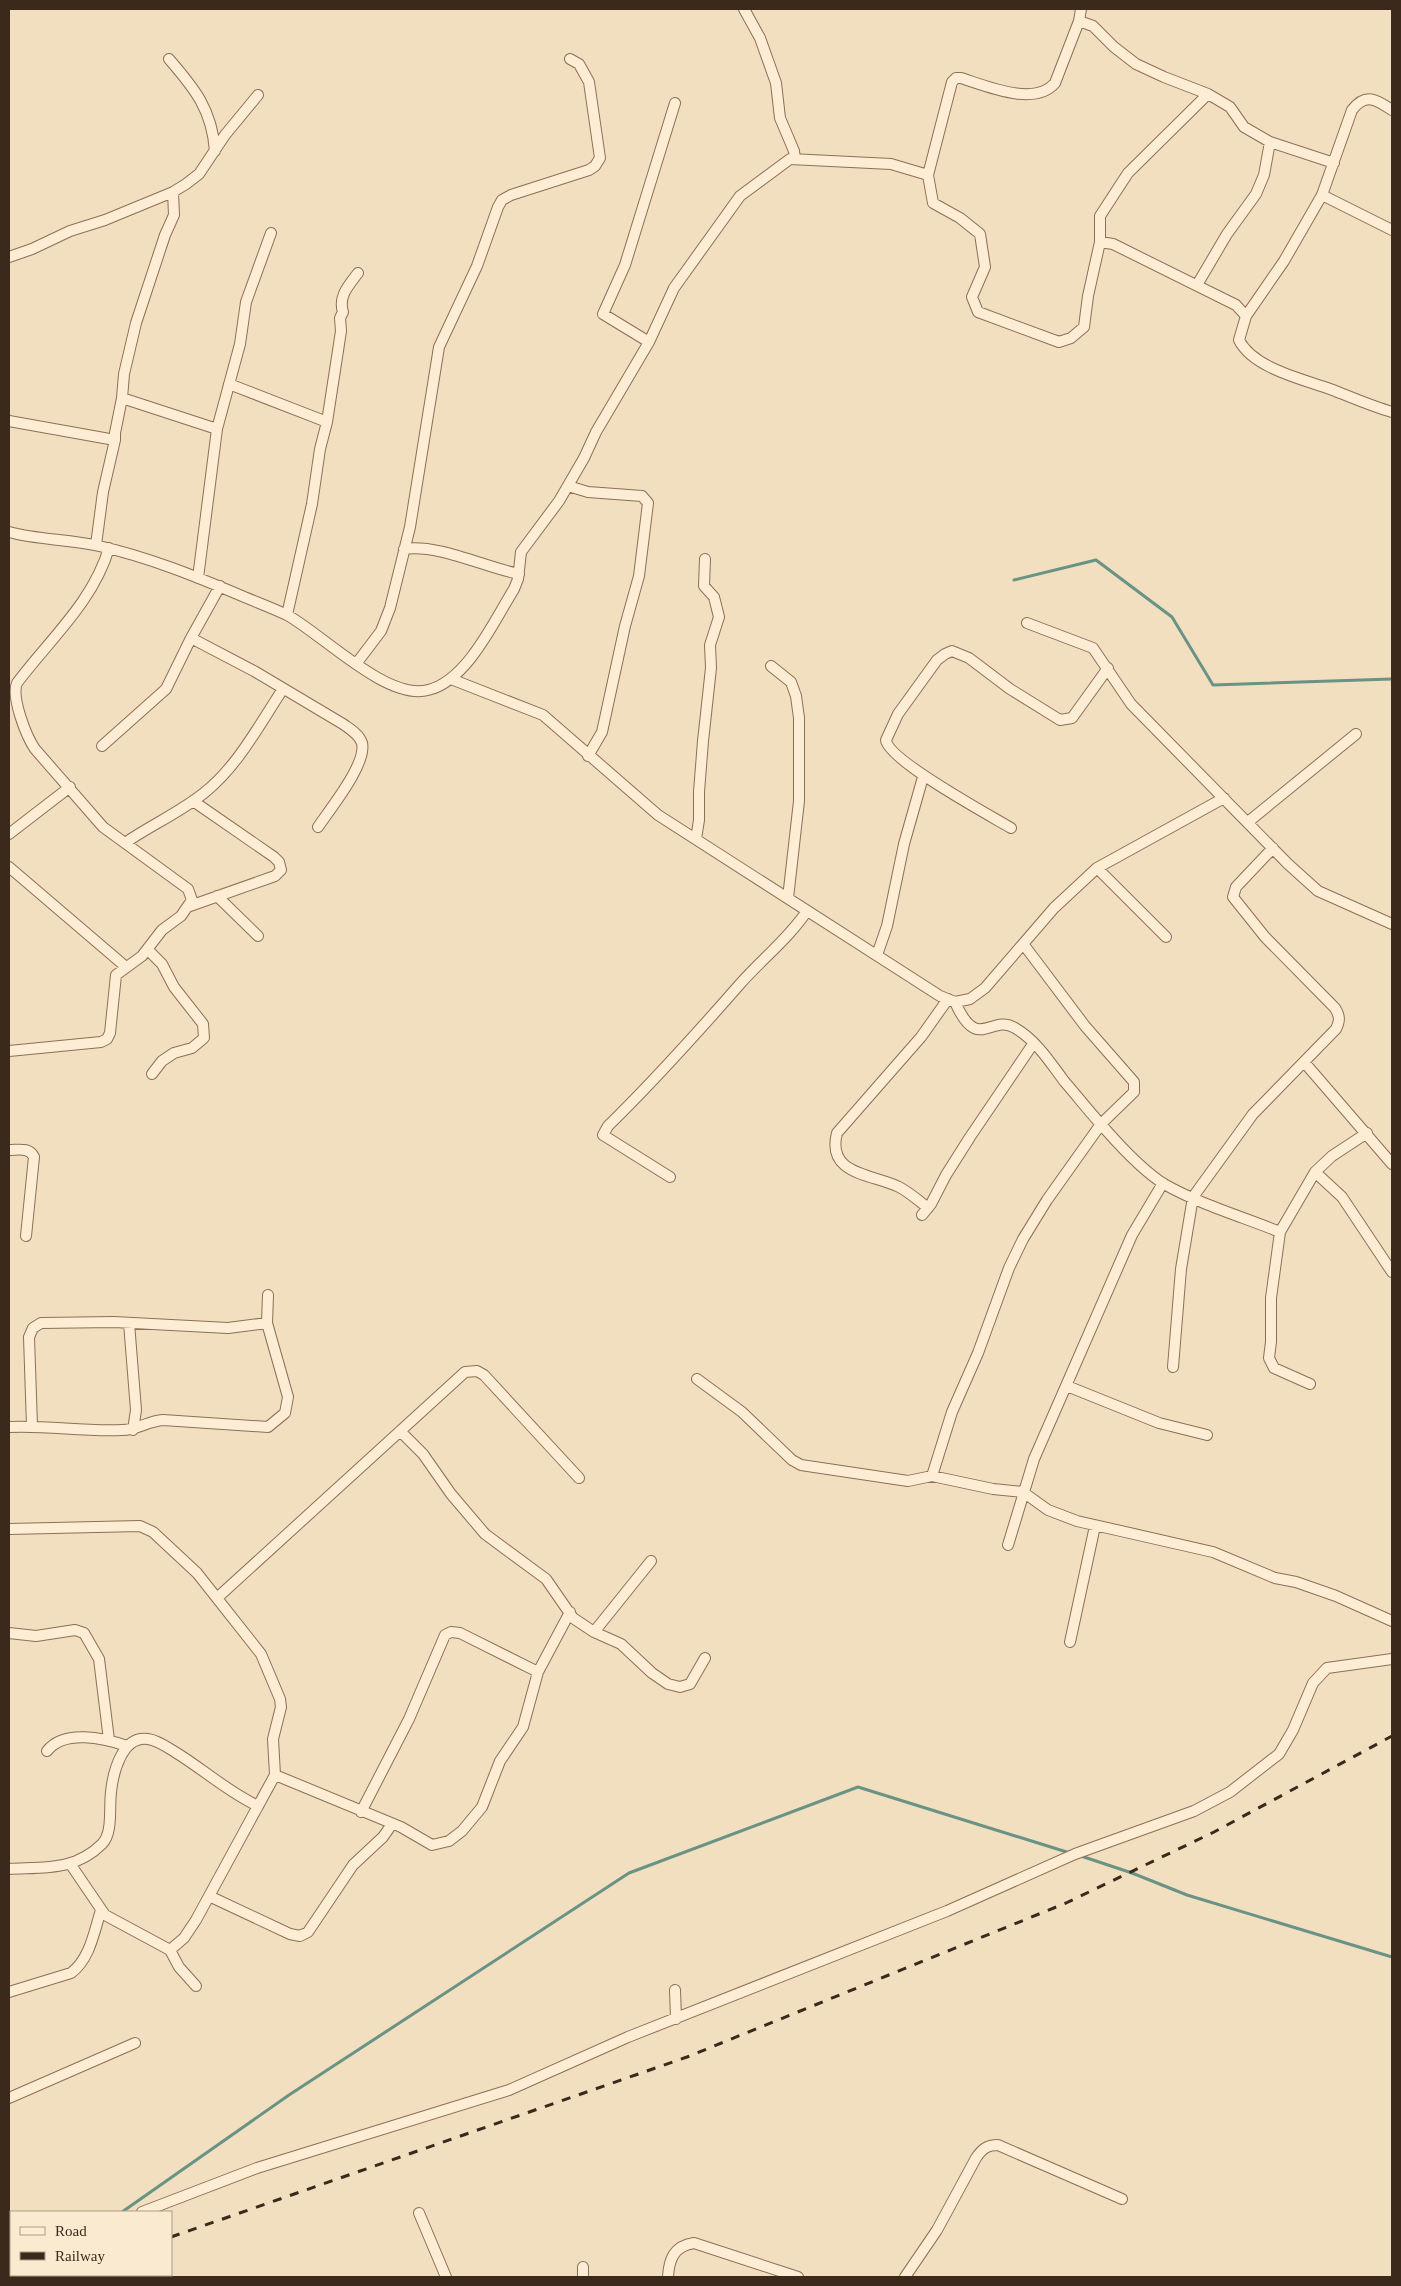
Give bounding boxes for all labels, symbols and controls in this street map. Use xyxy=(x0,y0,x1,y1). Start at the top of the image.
legend xyxy=(10,2211,172,2276)
text: Road xyxy=(55,2223,87,2239)
text: Railway xyxy=(55,2248,105,2264)

